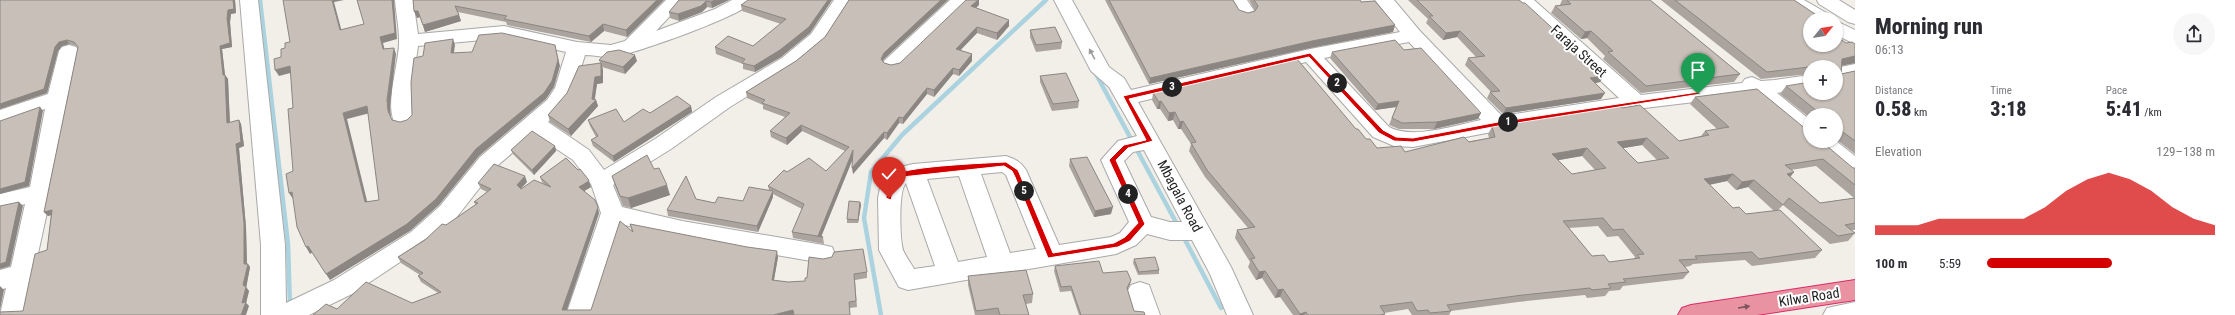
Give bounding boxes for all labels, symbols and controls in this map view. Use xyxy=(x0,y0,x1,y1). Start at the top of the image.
north arrow xyxy=(1803,12,1843,52)
map controls xyxy=(1803,12,1843,148)
button: share xyxy=(2173,13,2215,55)
text: Morning run xyxy=(1875,14,1983,39)
street label: Faraja Street xyxy=(1548,22,1610,80)
text: 06:13 xyxy=(1875,42,1904,57)
one-way arrow xyxy=(1089,48,1095,59)
pin xyxy=(1681,53,1715,94)
icon: arrive xyxy=(1687,59,1709,81)
button: + xyxy=(1803,60,1843,100)
pin: 2 xyxy=(1327,73,1347,93)
text: 2 xyxy=(1334,76,1340,89)
pin: 3 xyxy=(1162,77,1182,97)
text: 3 xyxy=(1169,80,1175,93)
text: Distance xyxy=(1875,84,1913,97)
text: Time xyxy=(1990,84,2012,97)
text: Pace xyxy=(2106,84,2127,97)
text: 0.58 xyxy=(1875,97,1911,121)
text: 3:18 xyxy=(1990,97,2026,121)
text: 5:41 xyxy=(2106,97,2142,121)
text: km xyxy=(1911,106,1927,119)
text: /km xyxy=(2142,106,2162,119)
button: − xyxy=(1803,108,1843,148)
pin: 1 xyxy=(1498,112,1518,132)
text: 1 xyxy=(1505,115,1511,128)
text: Elevation xyxy=(1875,144,1922,159)
text: 129–138 m xyxy=(2156,144,2215,159)
pin xyxy=(872,157,906,198)
street label: Mbagala Road xyxy=(1154,157,1206,235)
icon: check xyxy=(878,163,900,185)
pin: 5 xyxy=(1014,181,1034,201)
text: 5 xyxy=(1021,184,1027,197)
pin: 4 xyxy=(1118,184,1138,204)
text: 4 xyxy=(1125,187,1131,200)
text: 100 m xyxy=(1875,256,1907,271)
text: 5:59 xyxy=(1939,256,1961,271)
street label: Kilwa Road xyxy=(1778,284,1840,310)
one-way arrow xyxy=(1738,304,1750,310)

